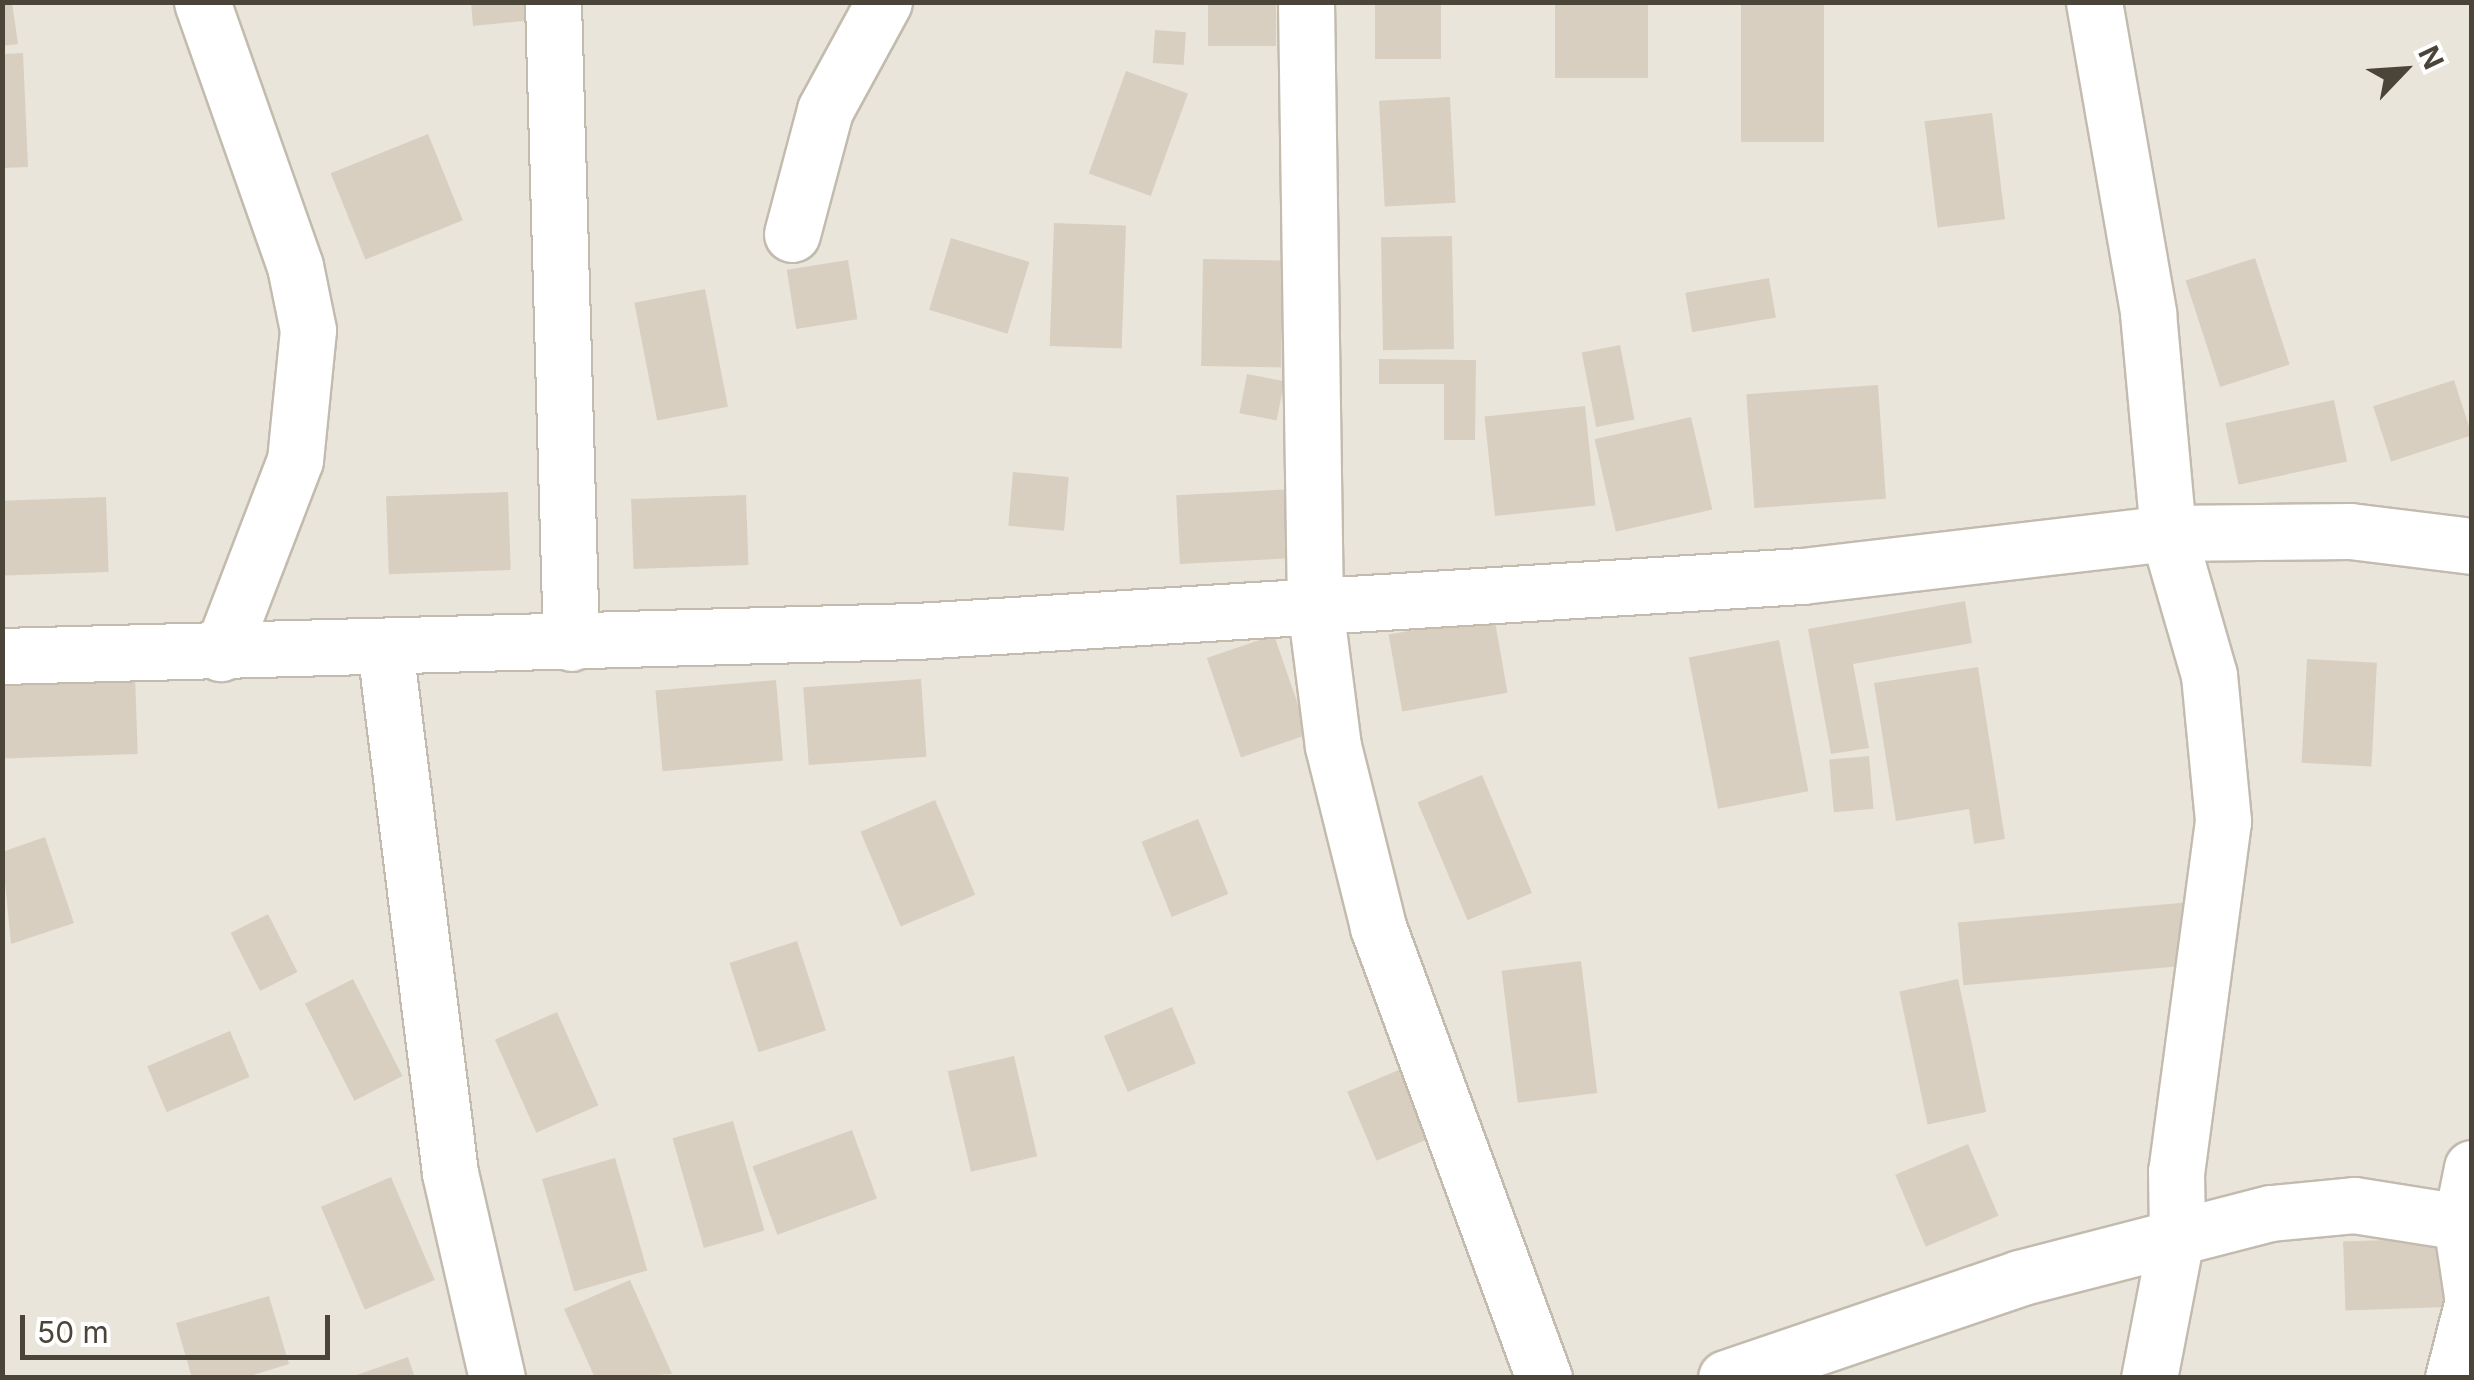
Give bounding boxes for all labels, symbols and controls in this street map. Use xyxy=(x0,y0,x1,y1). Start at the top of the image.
north arrow xyxy=(2354,20,2454,120)
text: N xyxy=(2411,40,2451,74)
scale bar xyxy=(25,1295,335,1357)
text: 50 m xyxy=(37,1314,109,1350)

